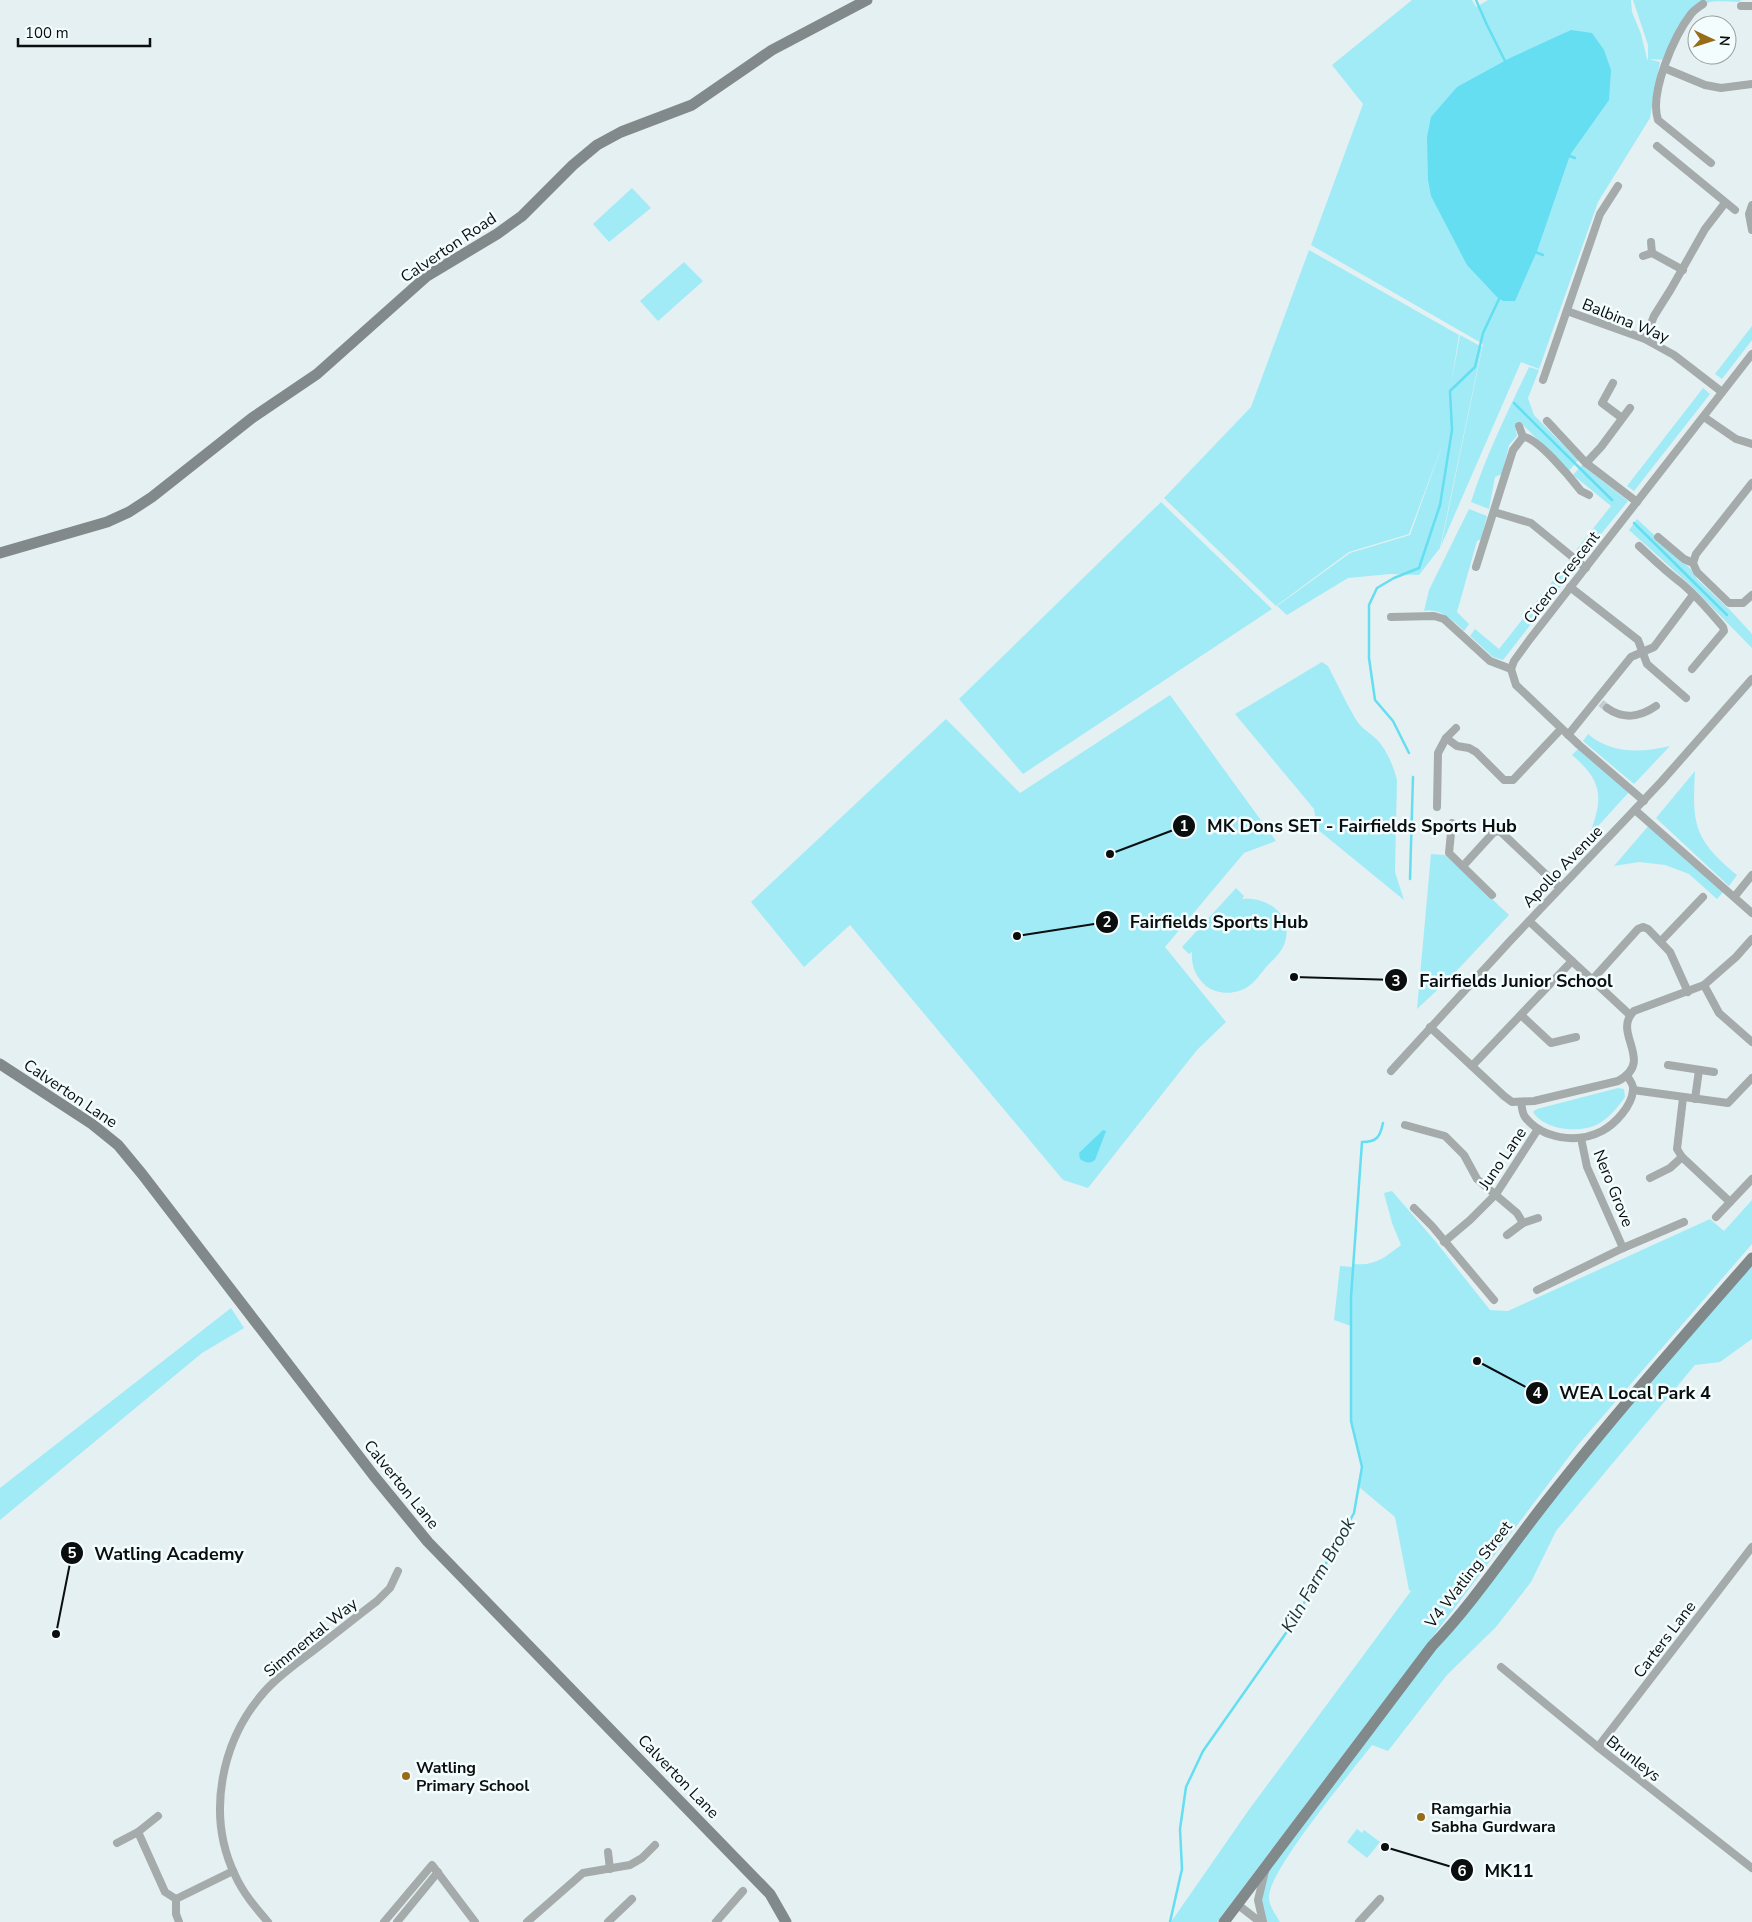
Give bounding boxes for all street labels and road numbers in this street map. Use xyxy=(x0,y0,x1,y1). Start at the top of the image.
street label: Calverton Road xyxy=(396,208,501,288)
street label: Balbina Way xyxy=(1579,293,1673,349)
street label: Cicero Crescent xyxy=(1519,526,1605,628)
street label: Apollo Avenue xyxy=(1518,821,1608,913)
street label: Calverton Lane xyxy=(19,1054,122,1133)
street label: Juno Lane xyxy=(1473,1123,1532,1195)
street label: Nero Grove xyxy=(1588,1146,1639,1230)
street label: Calverton Lane xyxy=(358,1435,444,1534)
street label: V4 Watling Street xyxy=(1419,1516,1518,1633)
street label: Simmental Way xyxy=(259,1593,363,1682)
street label: Carters Lane xyxy=(1629,1596,1701,1683)
street label: Calverton Lane xyxy=(633,1730,724,1823)
street label: Brunleys xyxy=(1602,1731,1665,1787)

